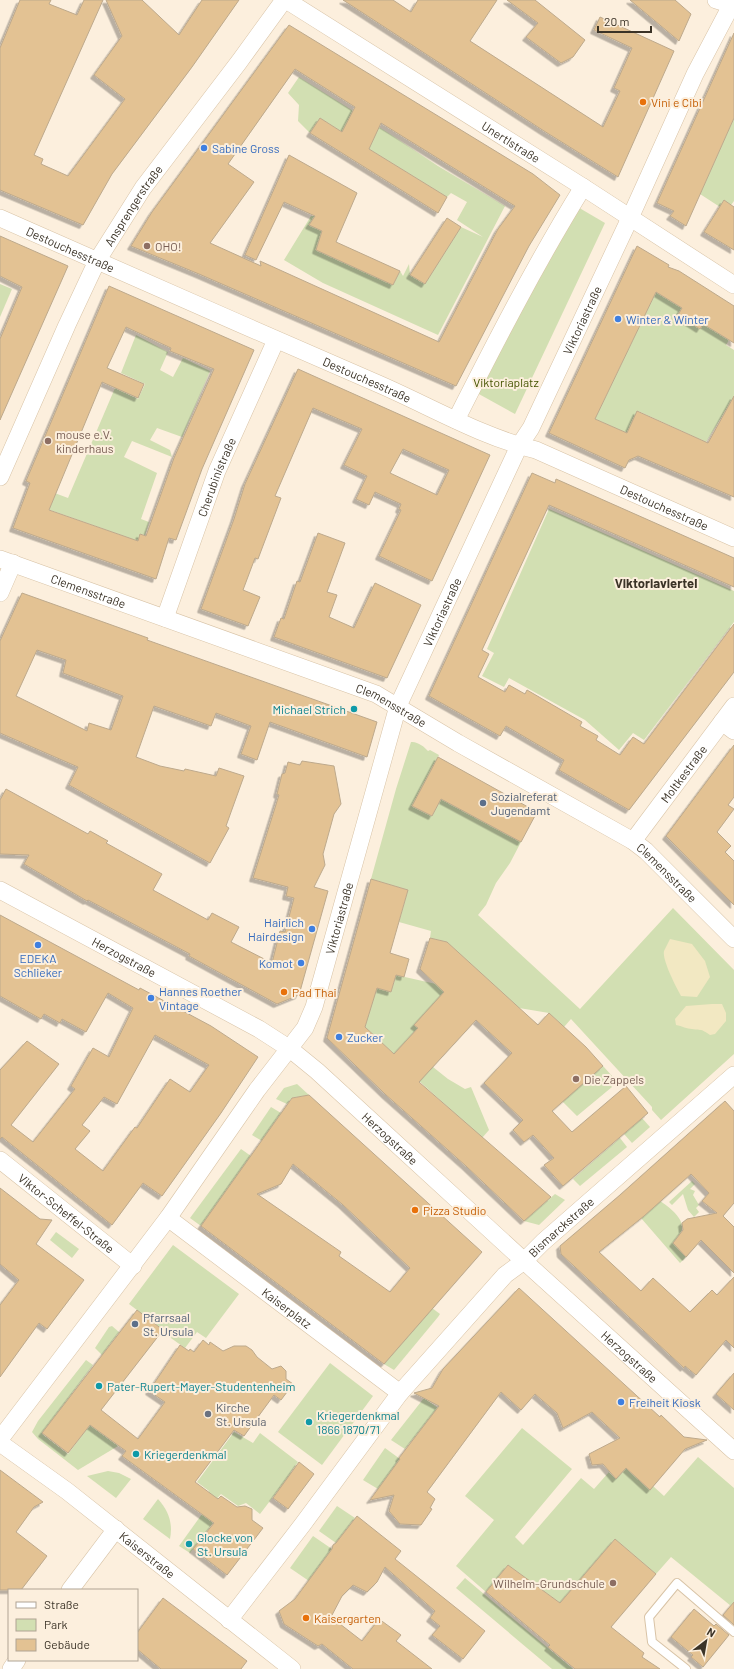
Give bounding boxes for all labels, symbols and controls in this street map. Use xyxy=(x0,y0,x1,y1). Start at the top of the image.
scale bar xyxy=(598,8,651,34)
text: 20 m xyxy=(604,14,630,28)
place label: Vini e Cibi xyxy=(651,95,702,109)
marker: Vini e Cibi xyxy=(638,97,648,107)
street label: Unertlstraße xyxy=(479,118,543,165)
place label: Sabine Gross xyxy=(212,141,280,155)
marker: Sabine Gross xyxy=(199,143,209,153)
street label: Ansprengerstraße xyxy=(101,162,165,249)
street label: Destouchesstraße xyxy=(24,224,117,275)
place label: OHO! xyxy=(155,239,182,253)
marker: OHO! xyxy=(142,241,152,251)
street label: Viktoriastraße xyxy=(560,284,604,357)
place label: Winter & Winter xyxy=(626,312,709,326)
marker: Winter & Winter xyxy=(613,314,623,324)
street label: Destouchesstraße xyxy=(321,354,413,405)
park label: Viktoriaplatz xyxy=(473,375,539,389)
place label: mouse e.V. kinderhaus xyxy=(56,427,114,455)
street label: Cherubinistraße xyxy=(194,435,238,518)
marker: mouse e.V. kinderhaus xyxy=(43,436,53,446)
street label: Destouchesstraße xyxy=(618,481,711,533)
street label: Clemensstraße xyxy=(49,571,128,611)
street label: Viktoriastraße xyxy=(420,575,464,649)
district label: Viktoriaviertel xyxy=(615,575,697,591)
street label: Clemensstraße xyxy=(354,680,429,730)
place label: Michael Strich xyxy=(272,702,346,716)
marker: Michael Strich xyxy=(349,704,359,714)
street label: Moltkestraße xyxy=(657,742,709,805)
place label: Sozialreferat Jugendamt xyxy=(491,789,557,817)
marker: Sozialreferat Jugendamt xyxy=(478,798,488,808)
street label: Clemensstraße xyxy=(634,840,700,905)
street label: Viktoriastraße xyxy=(322,881,356,956)
place label: Hairlich Hairdesign xyxy=(248,915,304,943)
marker: Hairlich Hairdesign xyxy=(307,924,317,934)
street label: Herzogstraße xyxy=(90,934,159,980)
marker: EDEKA Schlieker xyxy=(33,940,43,950)
place label: EDEKA Schlieker xyxy=(14,951,63,979)
place label: Komot xyxy=(259,956,293,970)
marker: Komot xyxy=(296,958,306,968)
place label: Hannes Roether Vintage xyxy=(159,984,243,1012)
place label: Pad Thai xyxy=(292,985,337,999)
marker: Pad Thai xyxy=(279,987,289,997)
marker: Hannes Roether Vintage xyxy=(146,993,156,1003)
place label: Zucker xyxy=(347,1030,383,1044)
marker: Zucker xyxy=(334,1032,344,1042)
place label: Die Zappels xyxy=(584,1072,644,1086)
marker: Die Zappels xyxy=(571,1074,581,1084)
street label: Herzogstraße xyxy=(359,1109,421,1167)
street label: Viktor-Scheffel-Straße xyxy=(16,1170,117,1255)
street label: Bismarckstraße xyxy=(525,1194,596,1260)
place label: Pizza Studio xyxy=(423,1203,486,1217)
marker: Pizza Studio xyxy=(410,1205,420,1215)
street label: Kaiserplatz xyxy=(259,1285,314,1331)
place label: Pfarrsaal St. Ursula xyxy=(143,1310,193,1338)
marker: Pfarrsaal St. Ursula xyxy=(130,1319,140,1329)
street label: Herzogstraße xyxy=(599,1328,660,1385)
place label: Pater-Rupert-Mayer-Studentenheim xyxy=(107,1379,295,1393)
marker: Pater-Rupert-Mayer-Studentenheim xyxy=(94,1381,104,1391)
place label: Freiheit Kiosk xyxy=(629,1395,701,1409)
marker: Freiheit Kiosk xyxy=(616,1397,626,1407)
place label: Kirche St. Ursula xyxy=(216,1400,266,1428)
place label: Kriegerdenkmal 1866 1870/71 xyxy=(317,1408,400,1436)
marker: Kirche St. Ursula xyxy=(203,1409,213,1419)
marker: Kriegerdenkmal 1866 1870/71 xyxy=(304,1417,314,1427)
place label: Kriegerdenkmal xyxy=(144,1447,227,1461)
marker: Kriegerdenkmal xyxy=(131,1449,141,1459)
street label: Kaiserstraße xyxy=(117,1528,178,1581)
place label: Glocke von St. Ursula xyxy=(197,1530,253,1558)
marker: Glocke von St. Ursula xyxy=(184,1539,194,1549)
place label: Wilhelm-Grundschule xyxy=(493,1576,605,1590)
marker: Wilhelm-Grundschule xyxy=(608,1578,618,1588)
legend xyxy=(8,1589,138,1661)
text: Straße xyxy=(44,1597,79,1611)
place label: Kaisergarten xyxy=(314,1611,381,1625)
marker: Kaisergarten xyxy=(301,1613,311,1623)
text: Park xyxy=(44,1617,68,1631)
north arrow xyxy=(686,1621,726,1661)
text: N xyxy=(705,1625,718,1639)
text: Gebäude xyxy=(44,1637,90,1651)

